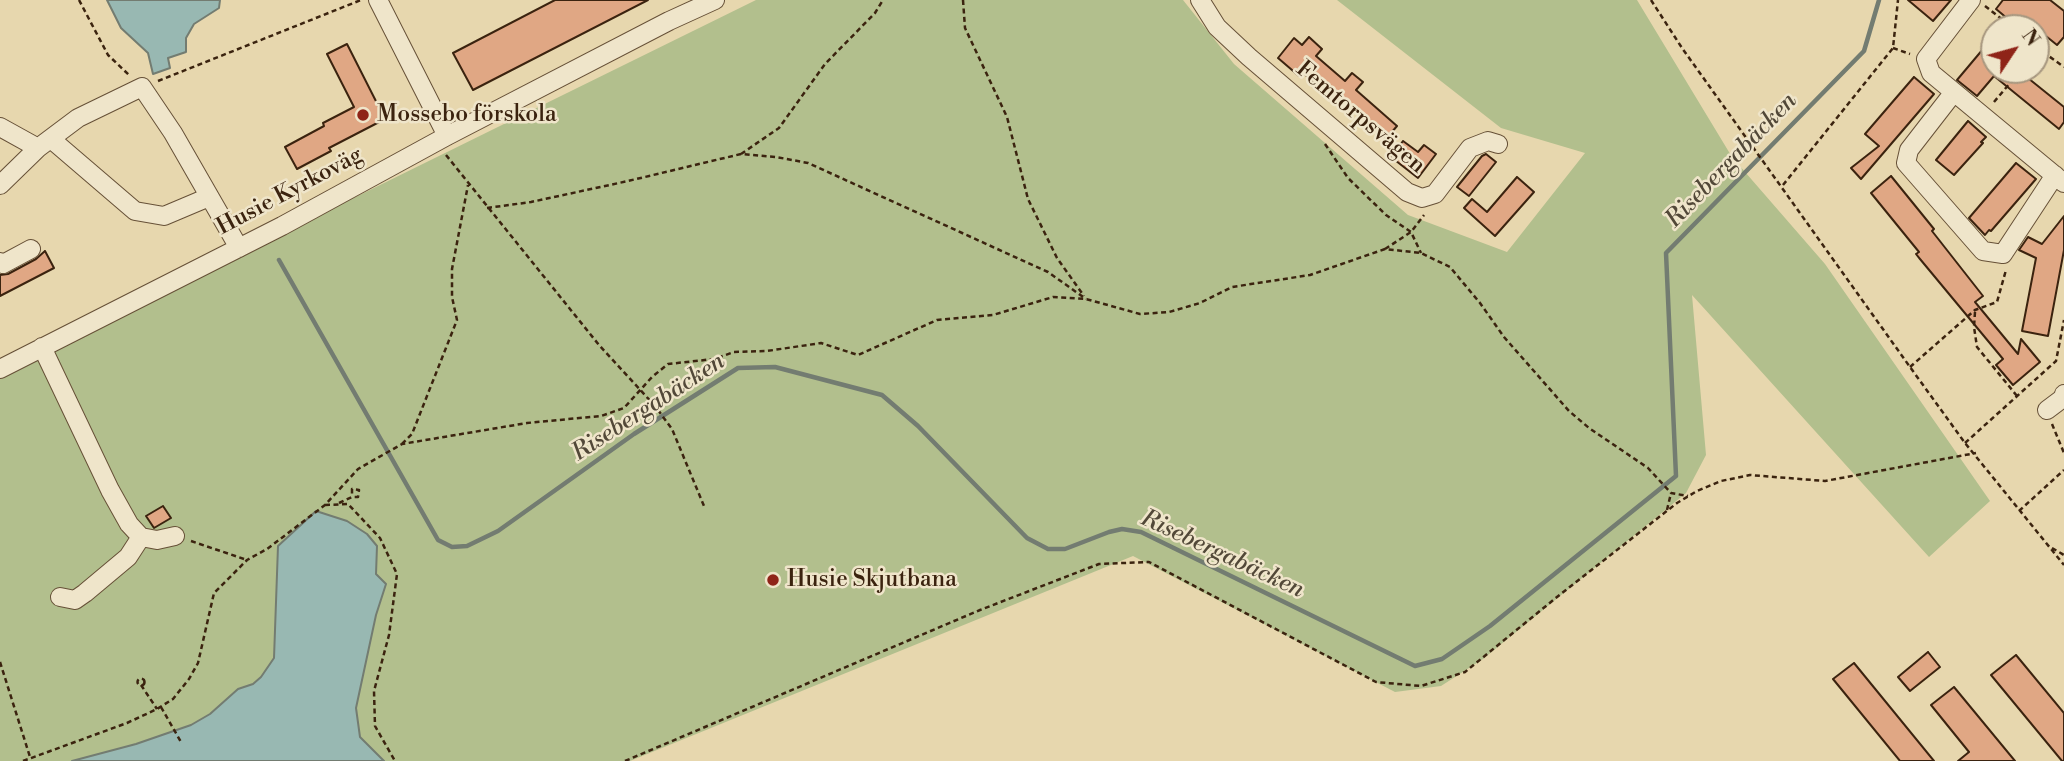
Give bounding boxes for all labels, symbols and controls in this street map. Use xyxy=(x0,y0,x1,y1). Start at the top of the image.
north arrow xyxy=(1980,14,2050,84)
text: N xyxy=(2016,25,2044,51)
street label: Femtorpsvägen xyxy=(1290,56,1430,180)
water label: Risebergabäcken xyxy=(1660,88,1804,234)
place label: Mossebo förskola xyxy=(377,101,557,129)
marker: Mossebo förskola xyxy=(355,107,371,123)
street label: Husie Kyrkoväg xyxy=(212,142,368,242)
water label: Risebergabäcken xyxy=(567,348,731,468)
water label: Risebergabäcken xyxy=(1136,505,1308,605)
place label: Husie Skjutbana xyxy=(787,566,957,594)
marker: Husie Skjutbana xyxy=(765,572,781,588)

